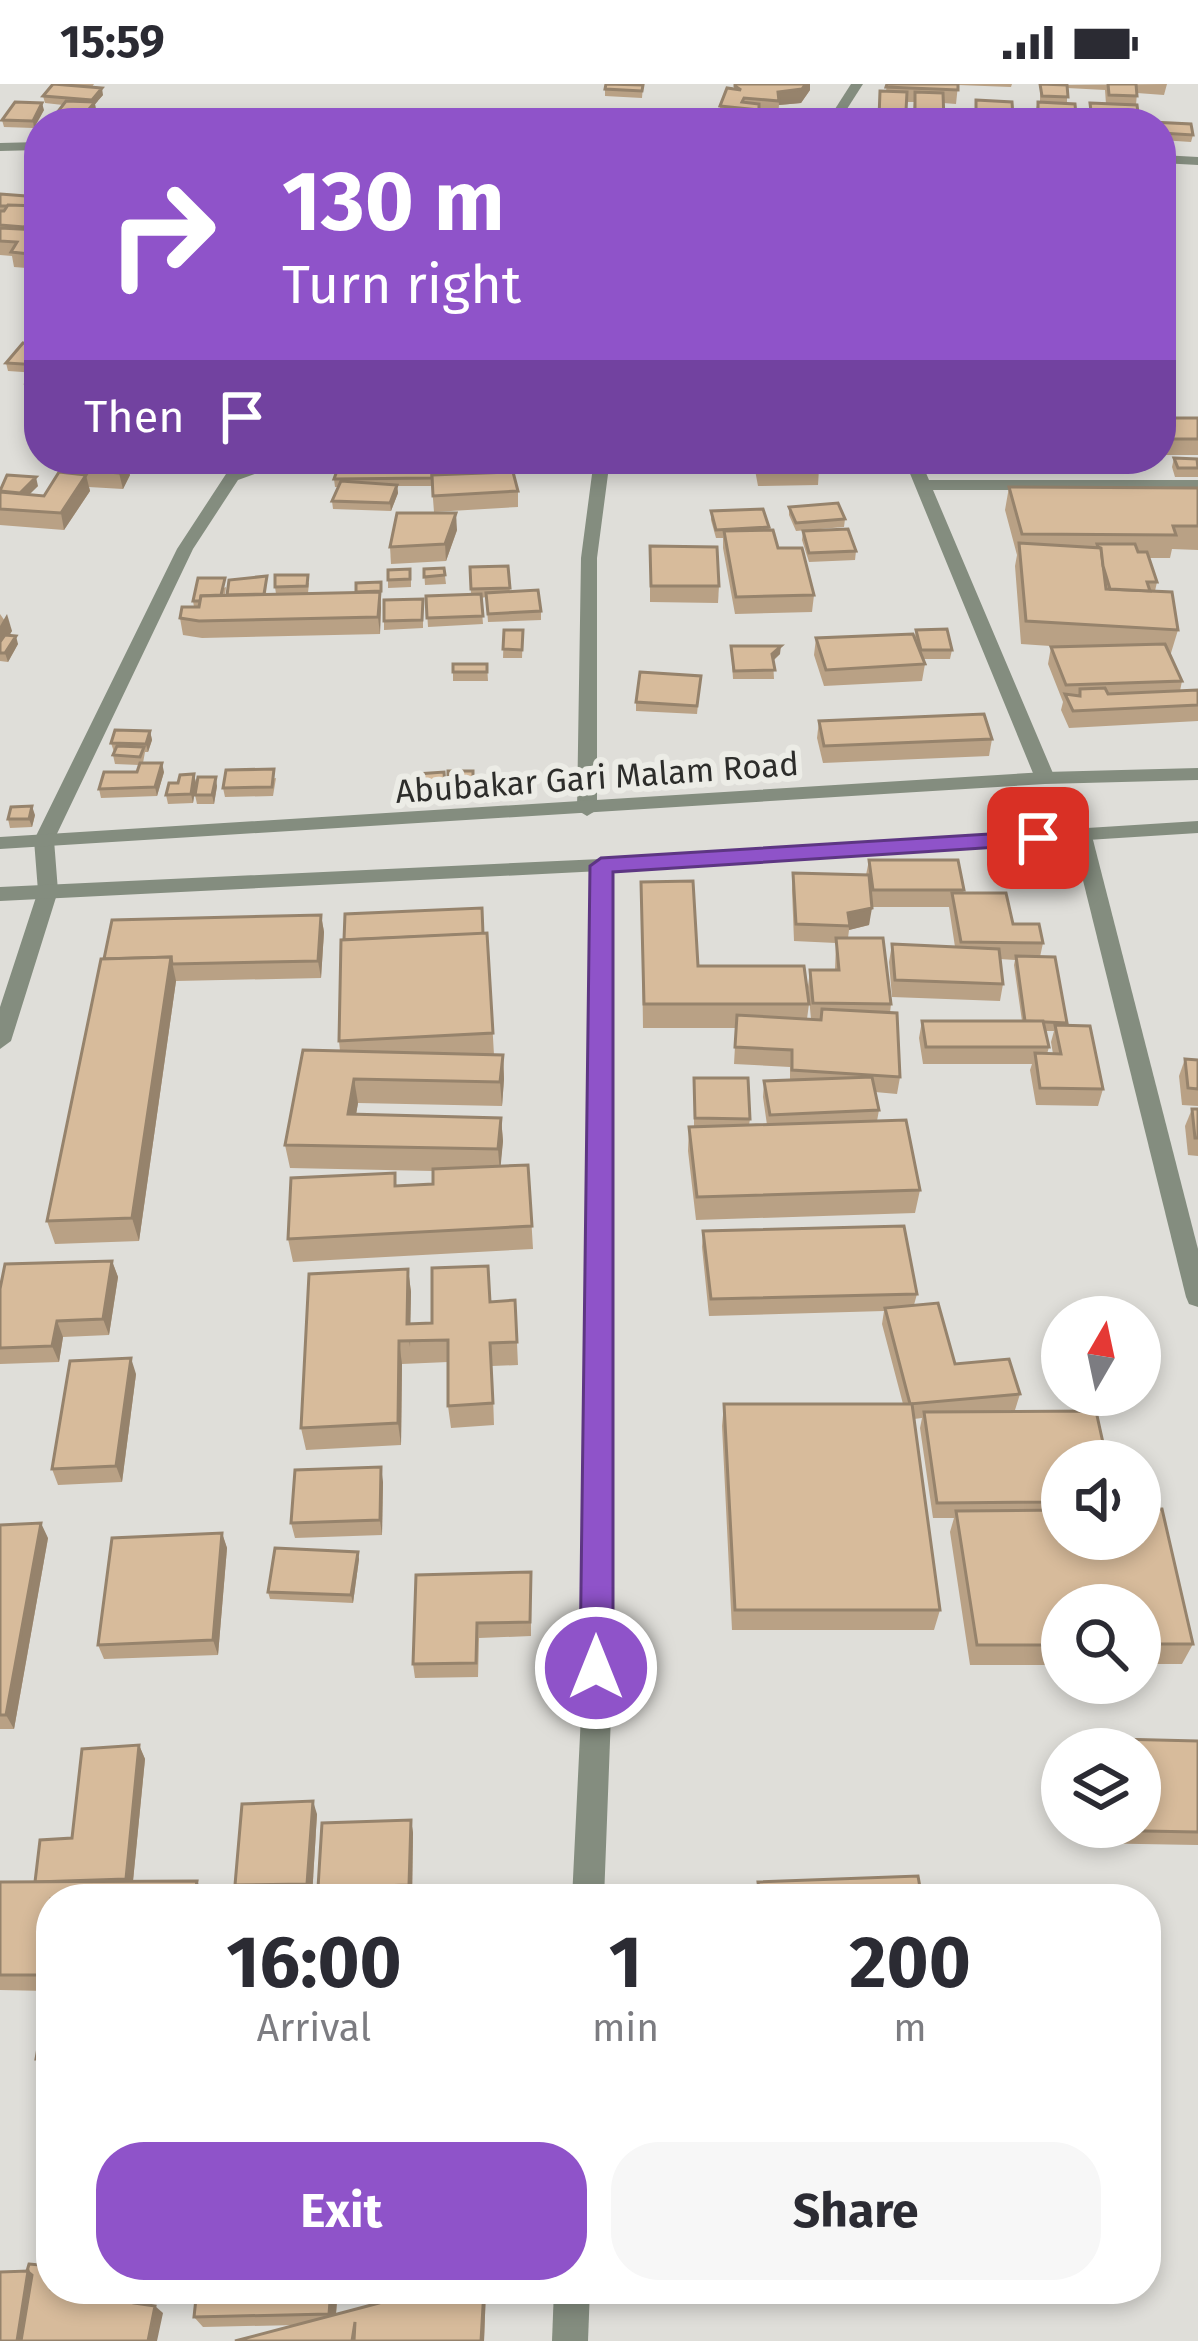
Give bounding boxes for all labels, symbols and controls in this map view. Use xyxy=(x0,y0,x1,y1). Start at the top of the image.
text: 15:59 xyxy=(60,15,165,69)
text: 130 m xyxy=(282,151,505,252)
icon: right xyxy=(84,156,240,312)
text: Turn right xyxy=(282,253,521,317)
icon: arrive xyxy=(209,384,275,450)
text: Then xyxy=(84,390,185,444)
street label: Abubakar Gari Malam Road xyxy=(394,744,800,812)
pin xyxy=(987,787,1089,889)
icon: arrive xyxy=(1005,805,1071,871)
north arrow xyxy=(1041,1296,1161,1416)
map controls xyxy=(1041,1296,1161,1848)
button: sound xyxy=(1041,1440,1161,1560)
button: search xyxy=(1041,1584,1161,1704)
position arrow xyxy=(533,1605,659,1731)
button: layers xyxy=(1041,1728,1161,1848)
text: 16:00 xyxy=(226,1920,402,2006)
text: 1 xyxy=(609,1920,642,2006)
text: 200 xyxy=(849,1920,971,2006)
text: Arrival xyxy=(257,2005,371,2051)
text: min xyxy=(592,2005,659,2051)
text: m xyxy=(893,2005,927,2051)
button: Exit xyxy=(96,2142,587,2280)
button: Share xyxy=(611,2142,1101,2280)

